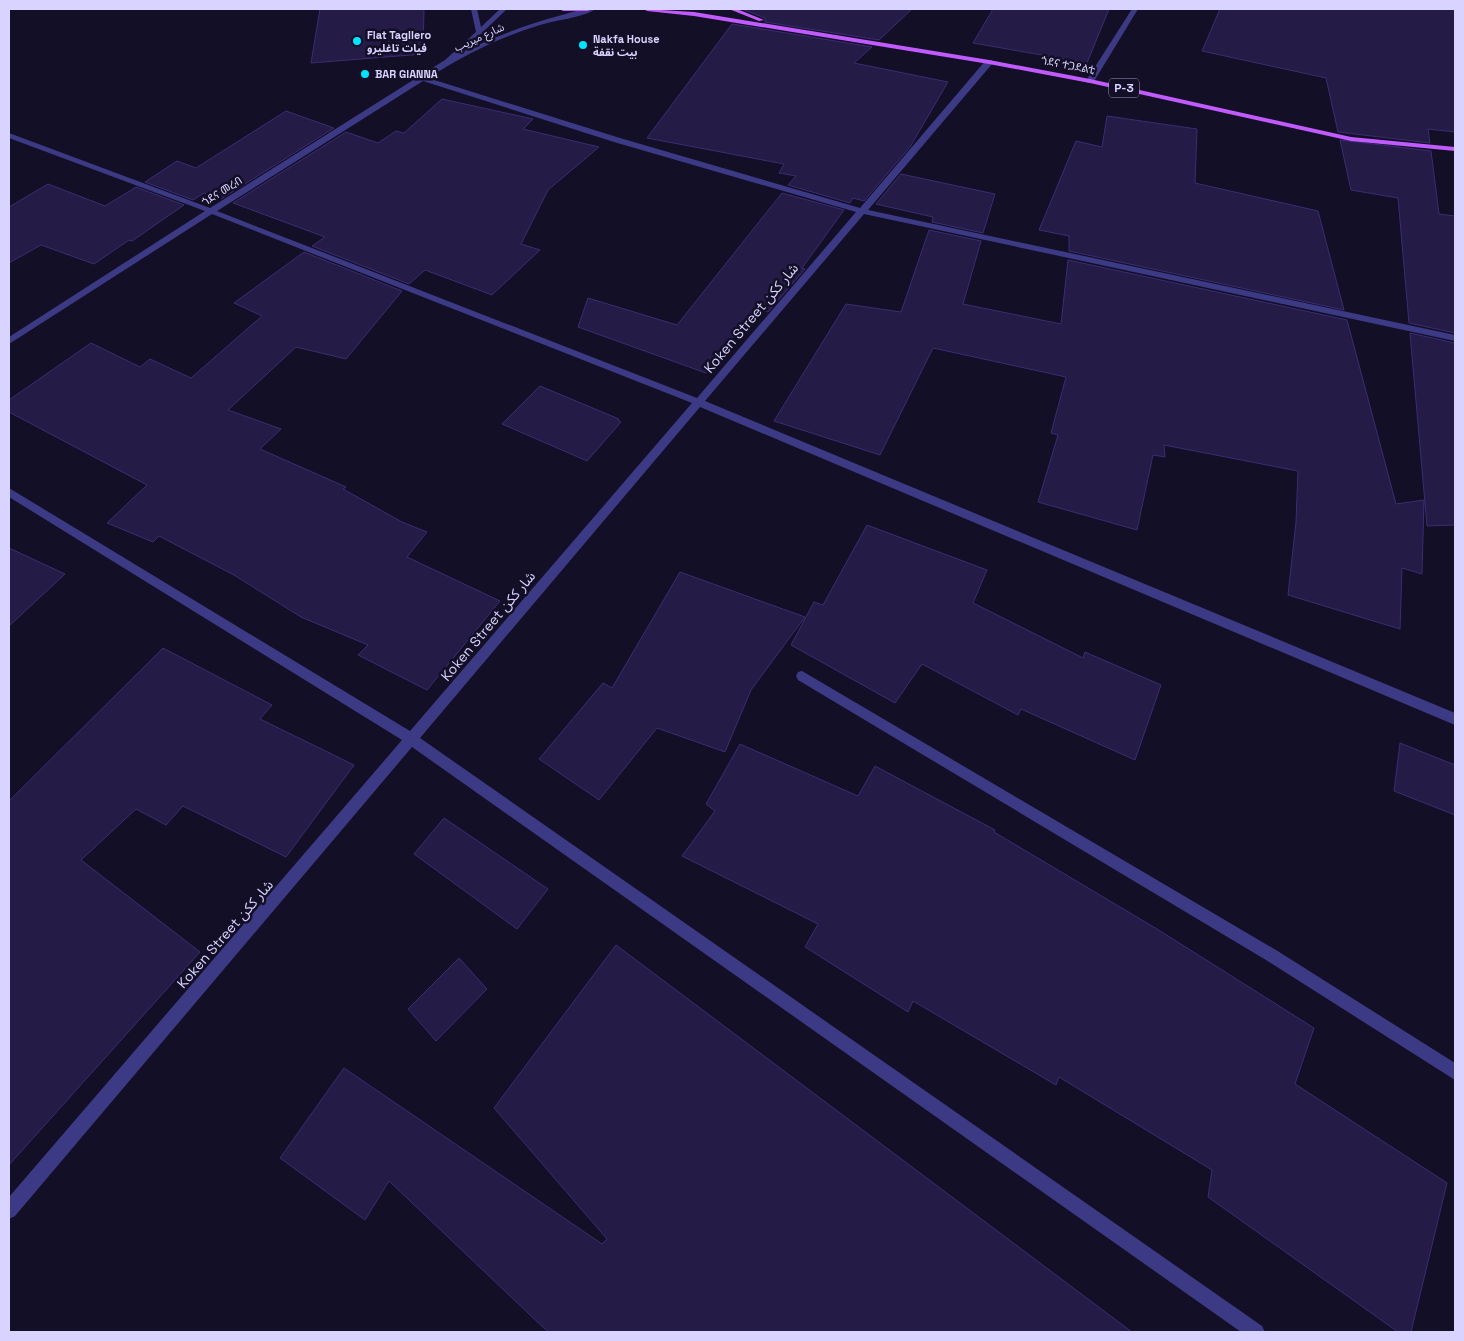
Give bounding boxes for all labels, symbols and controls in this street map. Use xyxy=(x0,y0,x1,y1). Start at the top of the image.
street label: شارع ميريب xyxy=(452,20,507,55)
place label: Fiat Tagliero فيات تاغليرو xyxy=(367,28,431,55)
place label: Nakfa House بيت نقفة xyxy=(593,32,660,59)
marker: Fiat Tagliero فيات تاغليرو xyxy=(351,35,363,47)
marker: Nakfa House بيت نقفة xyxy=(577,39,589,51)
street label: ጎደና ተጋደልቲ xyxy=(1040,53,1096,77)
place label: BAR GIANNA xyxy=(375,67,438,81)
marker: BAR GIANNA xyxy=(359,68,371,80)
road number: P-3 xyxy=(1109,78,1139,98)
street label: ጎደና መረብ xyxy=(199,173,245,209)
street label: Koken Street شار ككن xyxy=(700,259,802,377)
street label: Koken Street شار ككن xyxy=(437,567,539,685)
street label: Koken Street شار ككن xyxy=(173,876,277,992)

